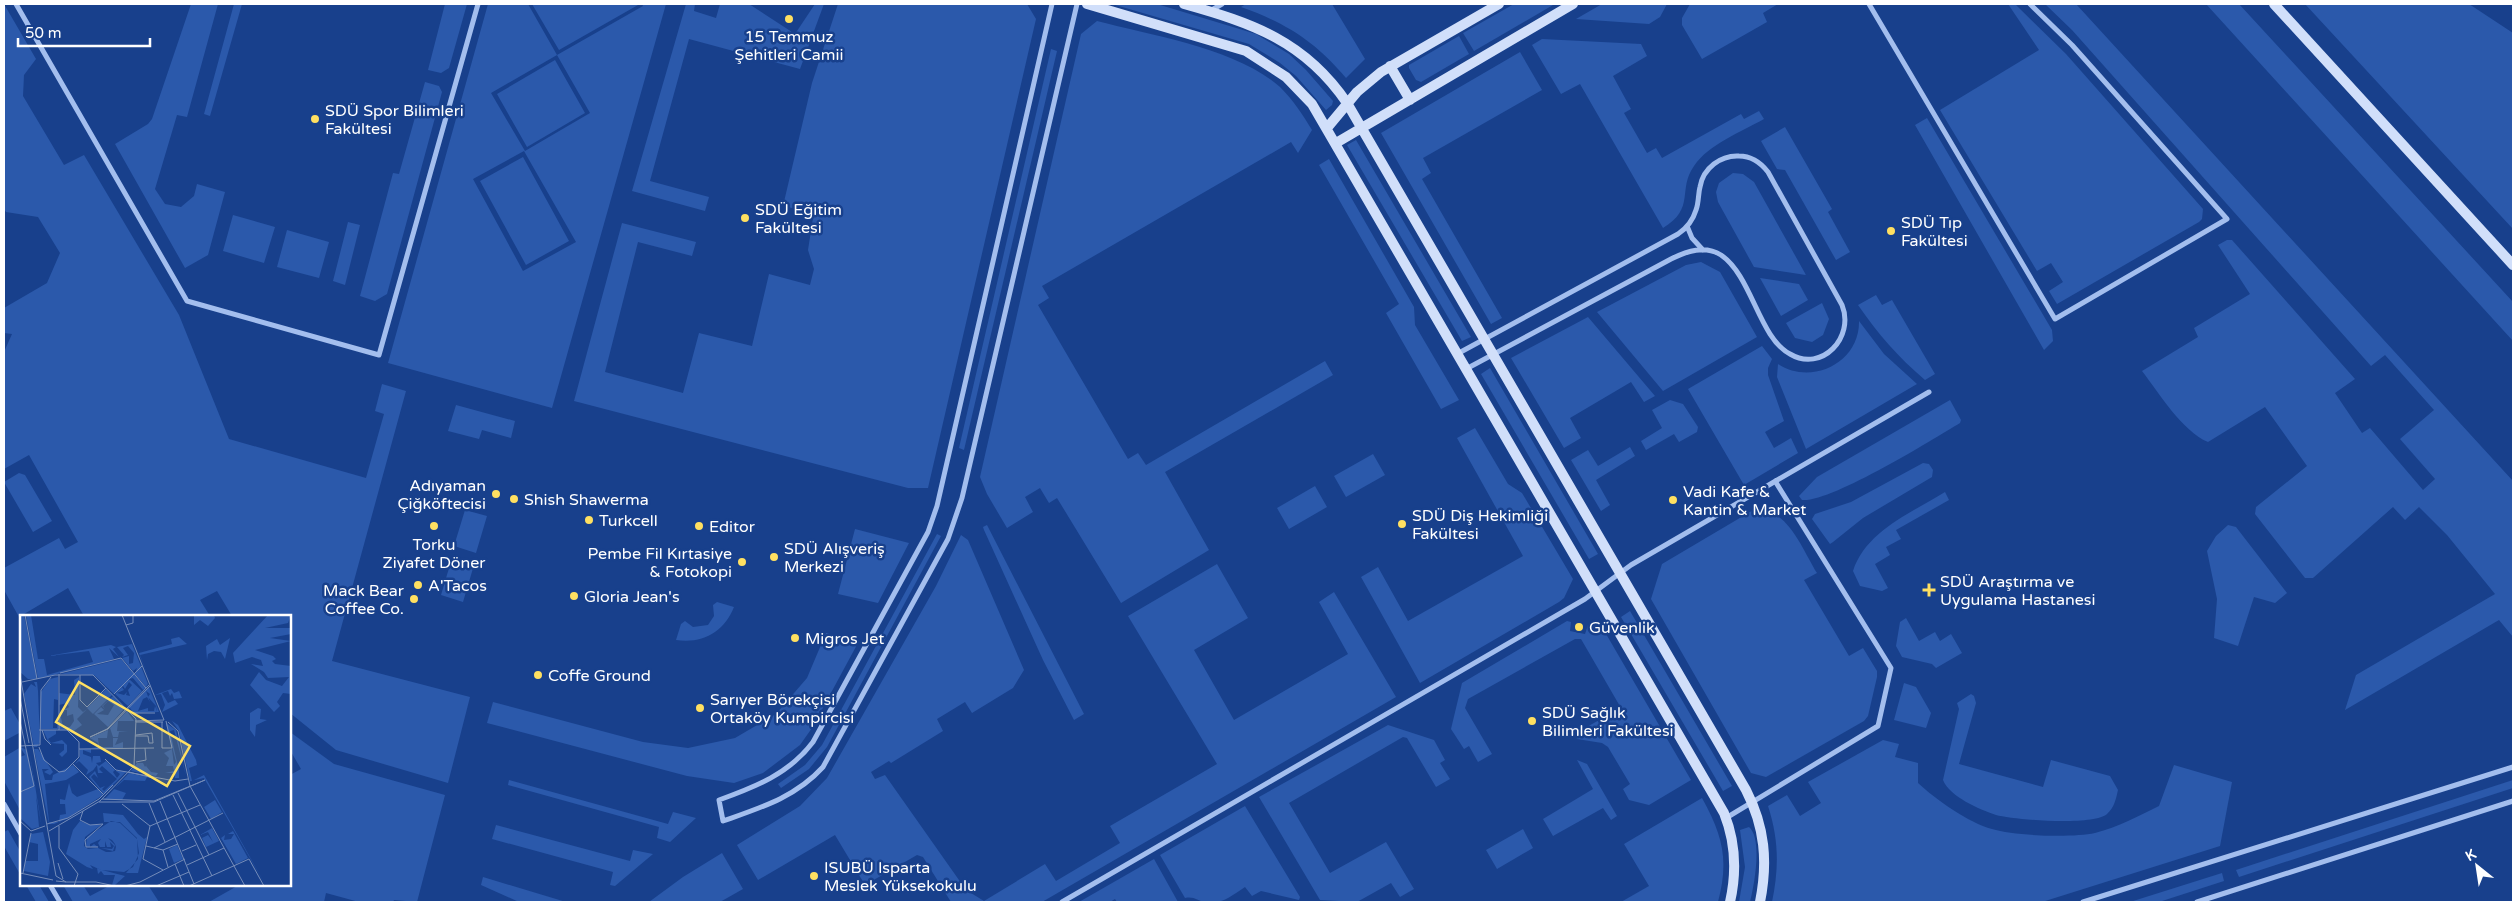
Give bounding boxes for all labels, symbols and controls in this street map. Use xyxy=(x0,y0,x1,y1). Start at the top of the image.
marker: 15 Temmuz Şehitleri Camii xyxy=(783,13,795,25)
scale bar xyxy=(18,15,150,47)
text: 50 m xyxy=(25,24,62,42)
place label: 15 Temmuz Şehitleri Camii xyxy=(735,27,843,65)
place label: SDÜ Spor Bilimleri Fakültesi xyxy=(325,101,464,139)
marker: SDÜ Spor Bilimleri Fakültesi xyxy=(309,113,321,125)
place label: SDÜ Eğitim Fakültesi xyxy=(755,200,842,238)
marker: SDÜ Eğitim Fakültesi xyxy=(739,212,751,224)
place label: SDÜ Tıp Fakültesi xyxy=(1901,213,1968,251)
marker: SDÜ Tıp Fakültesi xyxy=(1885,225,1897,237)
place label: Adıyaman Çiğköftecisi xyxy=(397,476,486,514)
place label: Vadi Kafe & Kantin & Market xyxy=(1683,482,1806,520)
marker: Adıyaman Çiğköftecisi xyxy=(490,488,502,500)
place label: Shish Shawerma xyxy=(524,490,649,510)
marker: Shish Shawerma xyxy=(508,493,520,505)
marker: Vadi Kafe & Kantin & Market xyxy=(1667,494,1679,506)
place label: SDÜ Diş Hekimliği Fakültesi xyxy=(1412,506,1548,544)
place label: Turkcell xyxy=(599,511,658,531)
marker: Turkcell xyxy=(583,514,595,526)
place label: Editor xyxy=(709,517,756,537)
marker: SDÜ Diş Hekimliği Fakültesi xyxy=(1396,518,1408,530)
marker: Torku Ziyafet Döner xyxy=(428,520,440,532)
marker: Editor xyxy=(693,520,705,532)
place label: Torku Ziyafet Döner xyxy=(383,535,486,573)
place label: SDÜ Alışveriş Merkezi xyxy=(784,539,885,577)
place label: Pembe Fil Kırtasiye & Fotokopi xyxy=(588,544,732,582)
marker: SDÜ Alışveriş Merkezi xyxy=(768,551,780,563)
marker: Pembe Fil Kırtasiye & Fotokopi xyxy=(736,556,748,568)
place label: SDÜ Araştırma ve Uygulama Hastanesi xyxy=(1940,572,2095,610)
place label: A'Tacos xyxy=(428,576,487,596)
marker: A'Tacos xyxy=(412,579,424,591)
place label: Mack Bear Coffee Co. xyxy=(323,581,405,619)
marker: SDÜ Araştırma ve Uygulama Hastanesi xyxy=(1922,583,1936,597)
place label: Gloria Jean's xyxy=(584,587,680,607)
marker: Gloria Jean's xyxy=(568,590,580,602)
marker: Mack Bear Coffee Co. xyxy=(408,593,420,605)
inset map xyxy=(20,615,291,886)
place label: Güvenlik xyxy=(1589,618,1655,638)
marker: Güvenlik xyxy=(1573,621,1585,633)
place label: Migros Jet xyxy=(805,629,884,649)
marker: Migros Jet xyxy=(789,632,801,644)
place label: Coffe Ground xyxy=(548,666,651,686)
marker: Coffe Ground xyxy=(532,669,544,681)
place label: Sarıyer Börekçisi Ortaköy Kumpircisi xyxy=(710,690,854,728)
marker: Sarıyer Börekçisi Ortaköy Kumpircisi xyxy=(694,702,706,714)
place label: SDÜ Sağlık Bilimleri Fakültesi xyxy=(1542,703,1674,741)
marker: SDÜ Sağlık Bilimleri Fakültesi xyxy=(1526,715,1538,727)
north arrow xyxy=(2452,841,2502,891)
text: K xyxy=(2462,845,2480,865)
place label: ISUBÜ Isparta Meslek Yüksekokulu xyxy=(824,858,977,896)
marker: ISUBÜ Isparta Meslek Yüksekokulu xyxy=(808,870,820,882)

